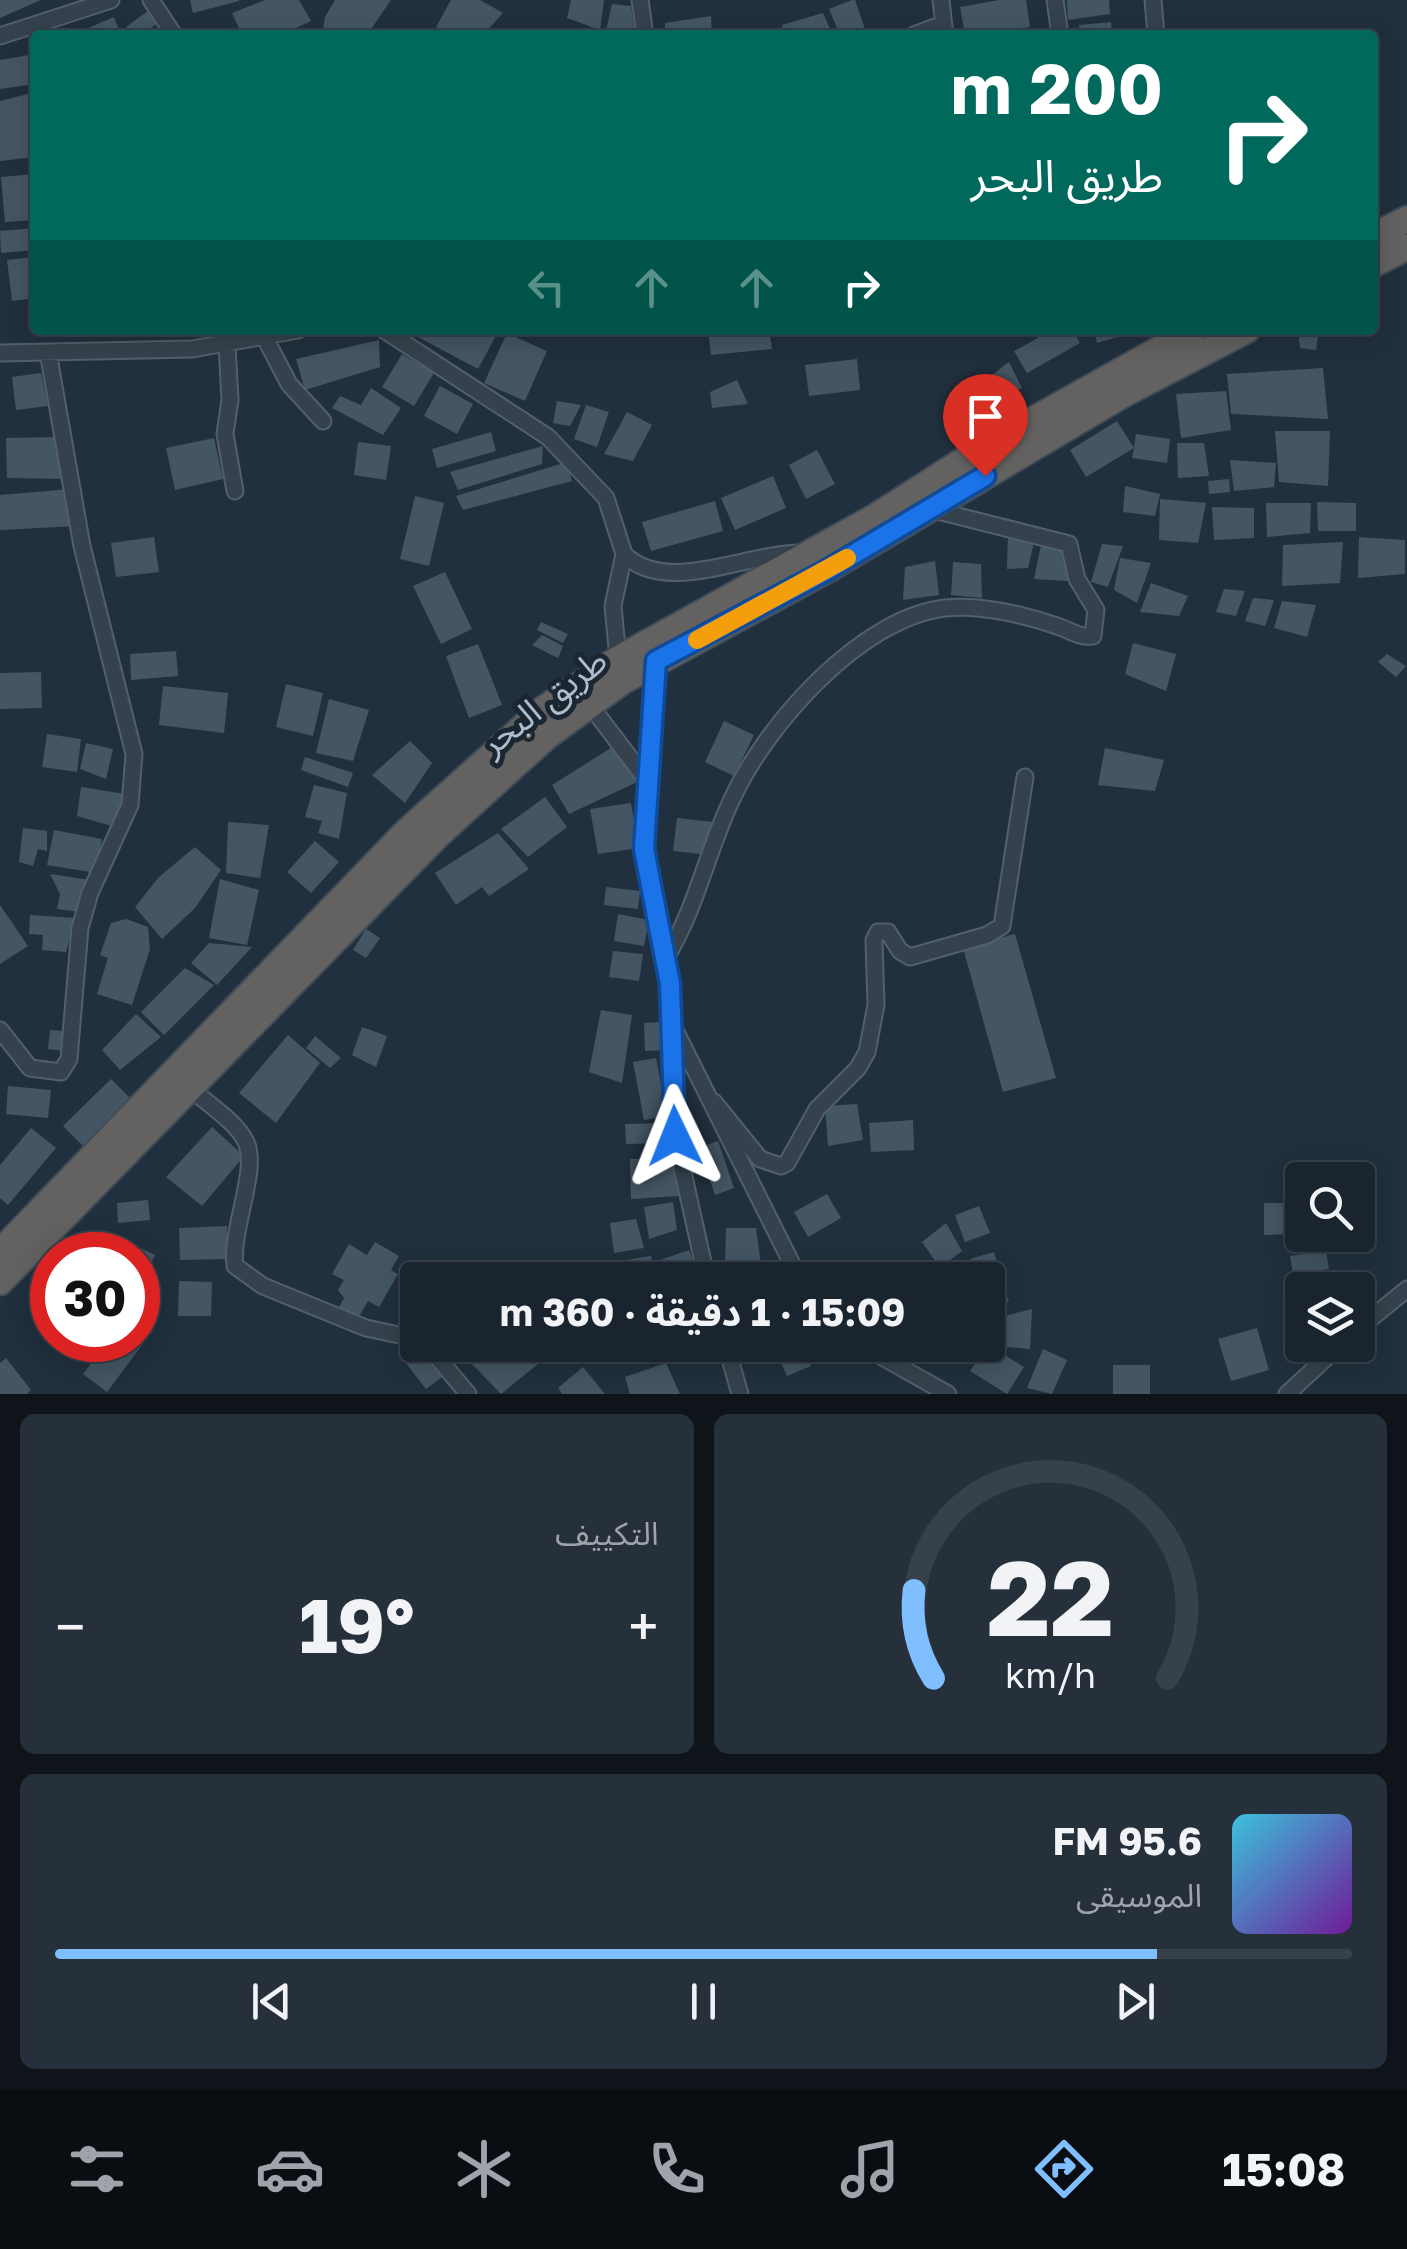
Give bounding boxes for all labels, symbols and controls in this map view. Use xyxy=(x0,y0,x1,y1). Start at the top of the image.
text: 200 m xyxy=(951,45,1163,129)
icon: right xyxy=(1198,70,1328,200)
text: طريق البحر xyxy=(971,148,1163,202)
icon: left xyxy=(519,260,574,315)
icon: ahead xyxy=(624,260,679,315)
icon: ahead xyxy=(729,260,784,315)
icon: right xyxy=(834,260,889,315)
pin xyxy=(943,374,1028,477)
icon: arrive xyxy=(958,389,1013,444)
street label: طريق البحر xyxy=(470,638,615,765)
position arrow xyxy=(623,1084,727,1188)
map controls xyxy=(1285,1162,1375,1362)
button: search xyxy=(1285,1162,1375,1252)
speed limit sign: 30 xyxy=(30,1232,160,1362)
button: layers xyxy=(1285,1272,1375,1362)
text: 15:09 · 1 دقيقة · 360 m xyxy=(500,1289,905,1334)
text: التكييف xyxy=(555,1514,659,1552)
text: 22 xyxy=(987,1534,1114,1659)
text: 19° xyxy=(299,1579,415,1670)
text: − xyxy=(55,1593,85,1659)
text: + xyxy=(628,1593,658,1659)
text: km/h xyxy=(1005,1653,1096,1696)
text: 95.6 FM xyxy=(1052,1818,1202,1863)
text: الموسيقى xyxy=(1076,1876,1202,1914)
icon: previous xyxy=(244,1974,299,2029)
icon: pause xyxy=(676,1974,731,2029)
icon: next xyxy=(1108,1974,1163,2029)
icon: filters xyxy=(62,2134,132,2204)
icon: car xyxy=(255,2134,325,2204)
icon: climate xyxy=(449,2134,519,2204)
icon: phone xyxy=(642,2134,712,2204)
icon: music xyxy=(835,2134,905,2204)
icon: directions xyxy=(1029,2134,1099,2204)
text: 15:08 xyxy=(1222,2142,1345,2196)

